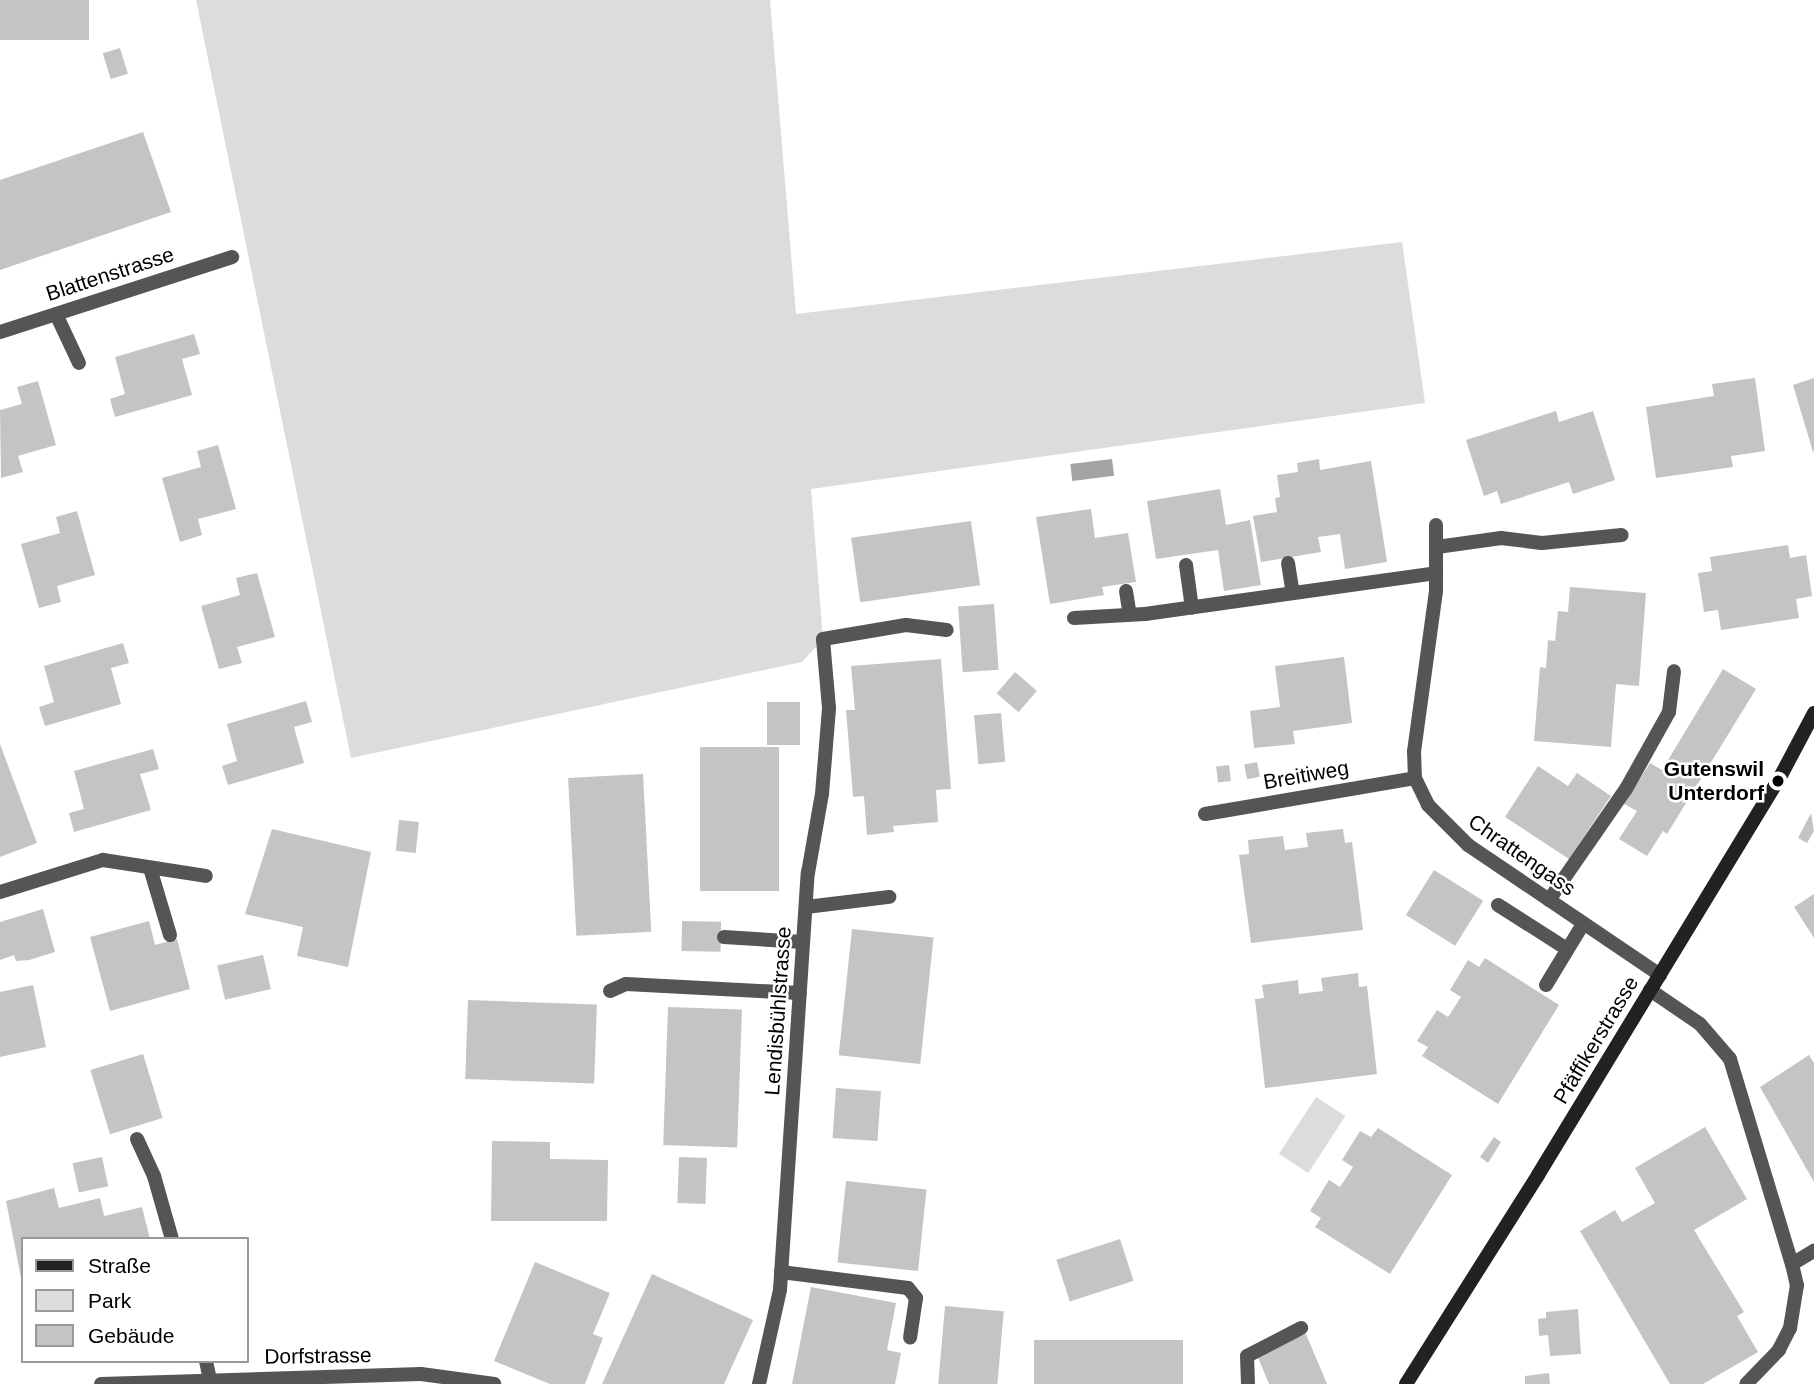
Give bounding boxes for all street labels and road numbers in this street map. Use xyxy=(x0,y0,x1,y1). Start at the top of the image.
street label: Blattenstrasse xyxy=(43,241,177,307)
street label: Breitiweg xyxy=(1261,755,1351,795)
street label: Chrattengass xyxy=(1464,809,1580,901)
street label: Lendisbühlstrasse xyxy=(760,926,796,1096)
street label: Pfäffikerstrasse xyxy=(1548,972,1644,1108)
street label: Dorfstrasse xyxy=(264,1342,372,1370)

